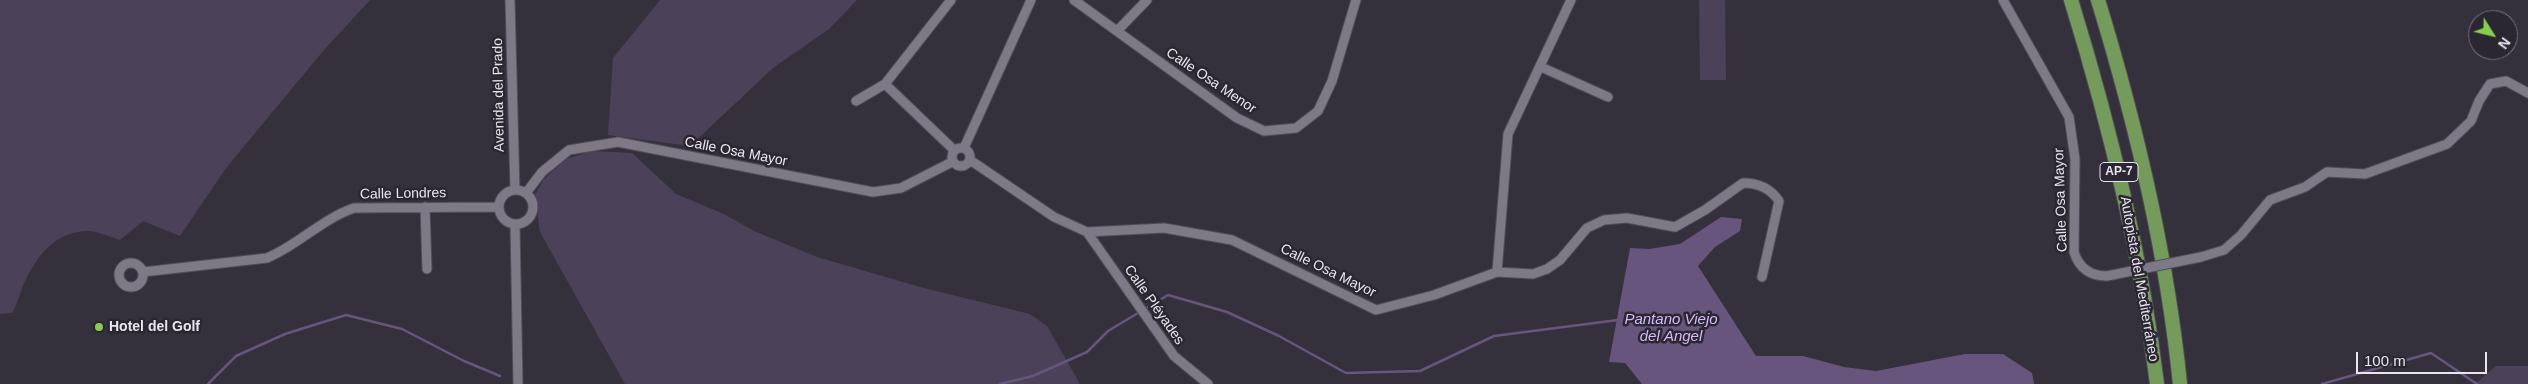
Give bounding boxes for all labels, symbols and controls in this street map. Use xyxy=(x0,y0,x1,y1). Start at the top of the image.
north arrow xyxy=(2468,10,2518,60)
text: N xyxy=(2495,34,2514,52)
street label: Avenida del Prado xyxy=(490,38,508,152)
street label: Calle Osa Menor xyxy=(1163,45,1259,117)
street label: Calle Osa Mayor xyxy=(683,134,789,170)
street label: Calle Osa Mayor xyxy=(2051,148,2071,252)
road number: AP-7 xyxy=(2100,162,2138,182)
street label: Calle Londres xyxy=(360,185,446,203)
street label: Autopista del Mediterráneo xyxy=(2116,195,2162,363)
street label: Calle Osa Mayor xyxy=(1277,241,1379,301)
street label: Calle Pléyades xyxy=(1120,262,1188,348)
water label: Pantano Viejo del Angel xyxy=(1624,311,1718,346)
place label: Hotel del Golf xyxy=(109,319,200,335)
marker: Hotel del Golf xyxy=(93,321,105,333)
scale bar xyxy=(2358,342,2489,374)
text: 100 m xyxy=(2364,352,2406,369)

